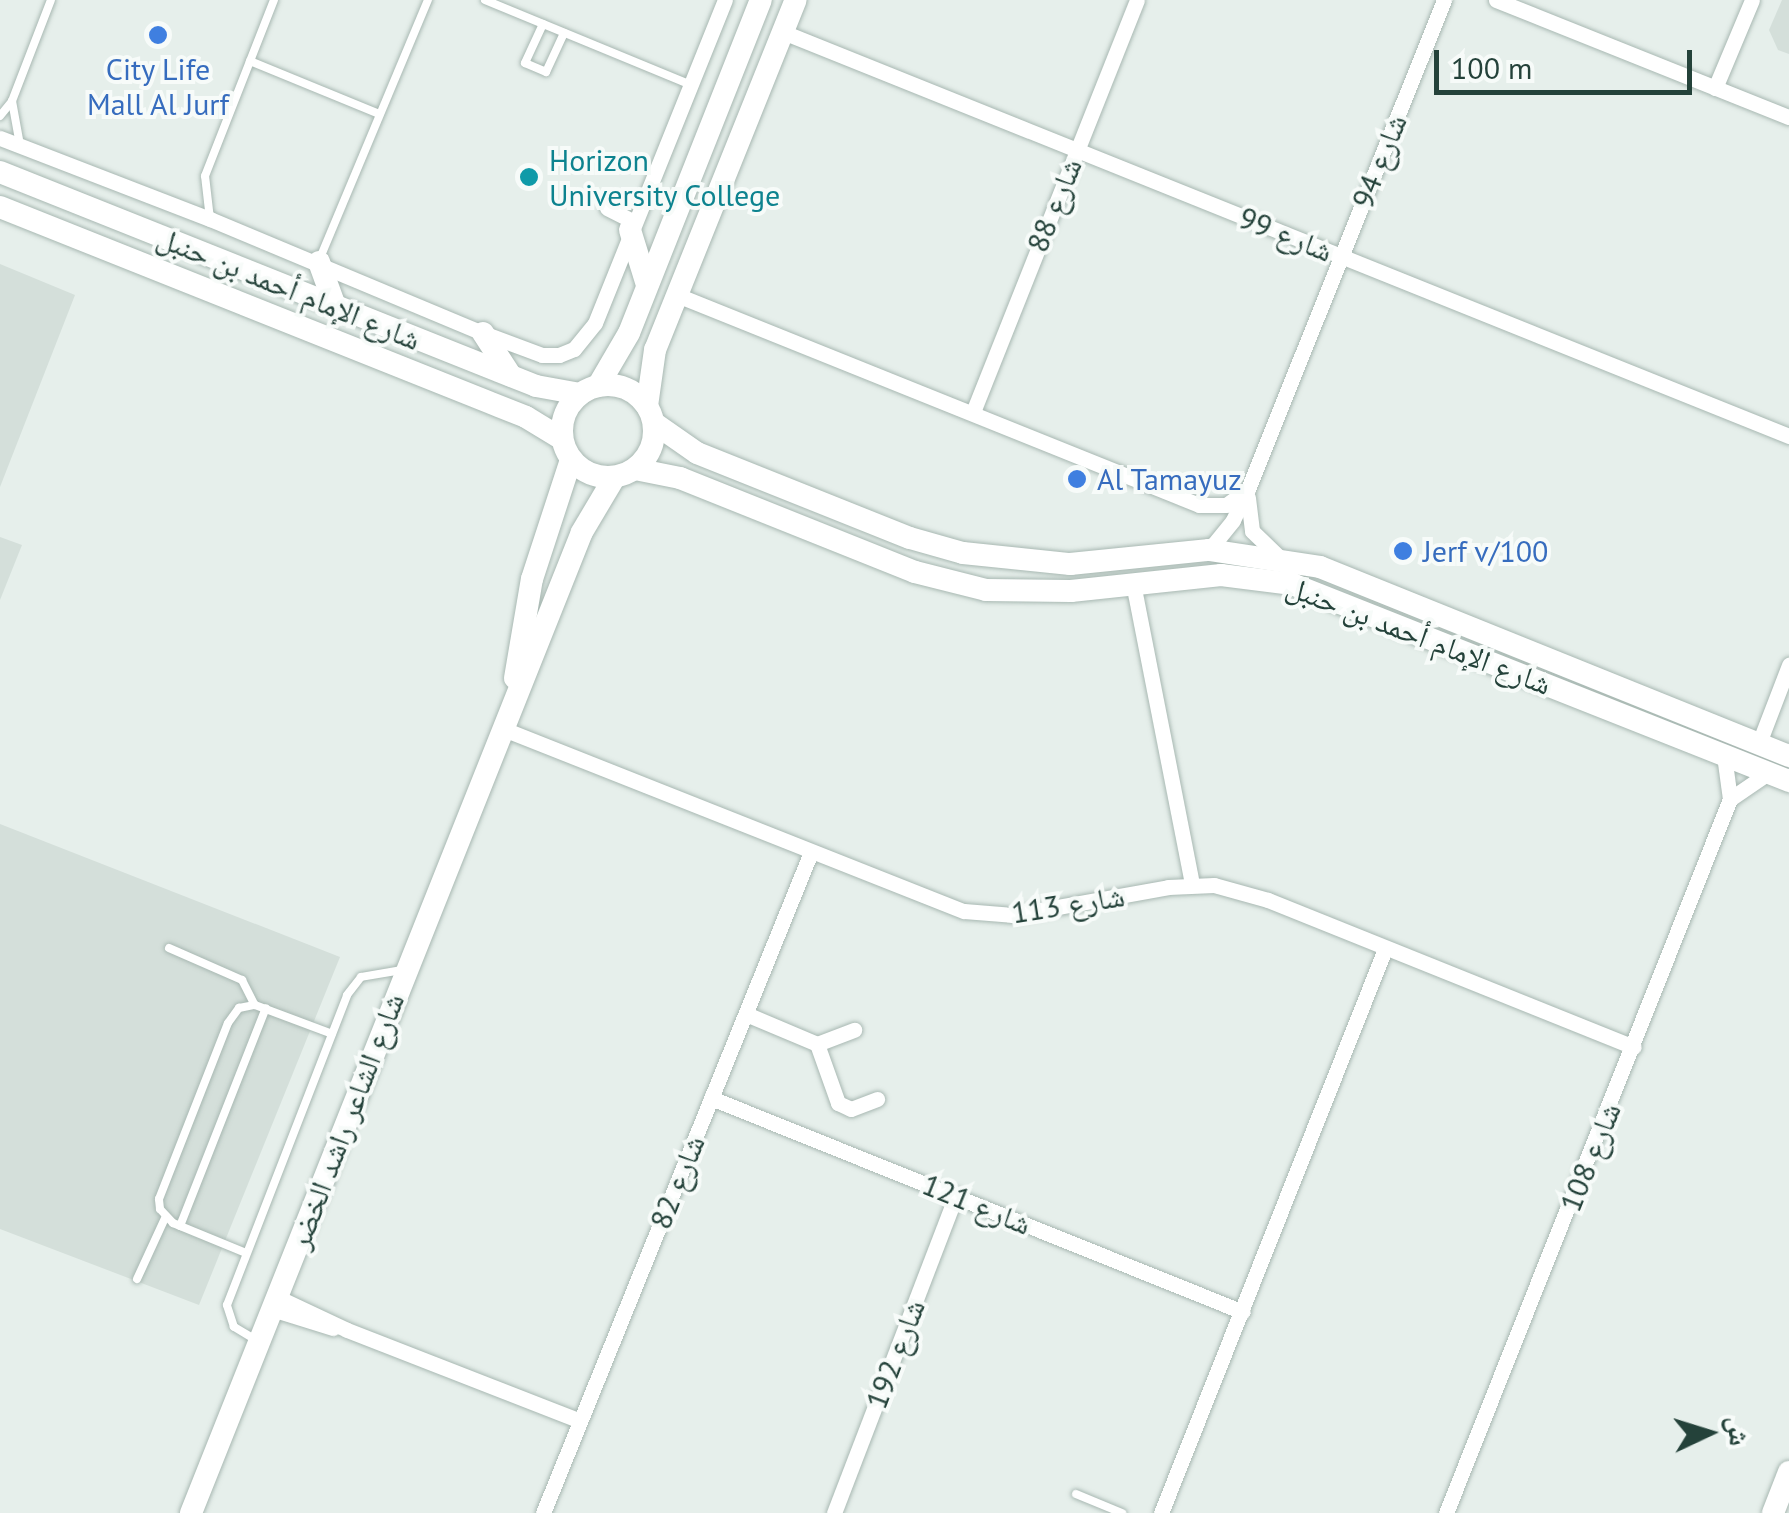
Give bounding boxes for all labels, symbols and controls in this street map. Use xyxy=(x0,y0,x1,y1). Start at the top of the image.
marker: City Life Mall Al Jurf xyxy=(147,24,169,46)
scale bar xyxy=(1439,30,1696,92)
text: 100 m xyxy=(1451,48,1532,87)
place label: City Life Mall Al Jurf xyxy=(86,51,230,122)
street label: شارع 94 xyxy=(1344,109,1414,213)
place label: Horizon University College xyxy=(549,142,781,212)
street label: شارع 88 xyxy=(1019,153,1089,257)
marker: Horizon University College xyxy=(518,166,540,188)
street label: شارع 99 xyxy=(1234,199,1338,269)
street label: شارع الإمام أحمد بن حنبل xyxy=(152,219,426,357)
place label: Al Tamayuz xyxy=(1097,461,1242,497)
marker: Al Tamayuz xyxy=(1066,468,1088,490)
place label: Jerf v/100 xyxy=(1423,533,1549,569)
marker: Jerf v/100 xyxy=(1392,540,1414,562)
street label: شارع الإمام أحمد بن حنبل xyxy=(1282,568,1556,702)
street label: شارع 113 xyxy=(1009,877,1127,931)
street label: شارع الشاعر راشد الخضر xyxy=(281,988,411,1254)
street label: شارع 108 xyxy=(1552,1097,1628,1217)
street label: شارع 82 xyxy=(642,1130,712,1234)
street label: شارع 121 xyxy=(917,1166,1037,1242)
street label: شارع 192 xyxy=(858,1294,932,1414)
north arrow xyxy=(1659,1383,1759,1483)
text: ش xyxy=(1720,1415,1759,1447)

